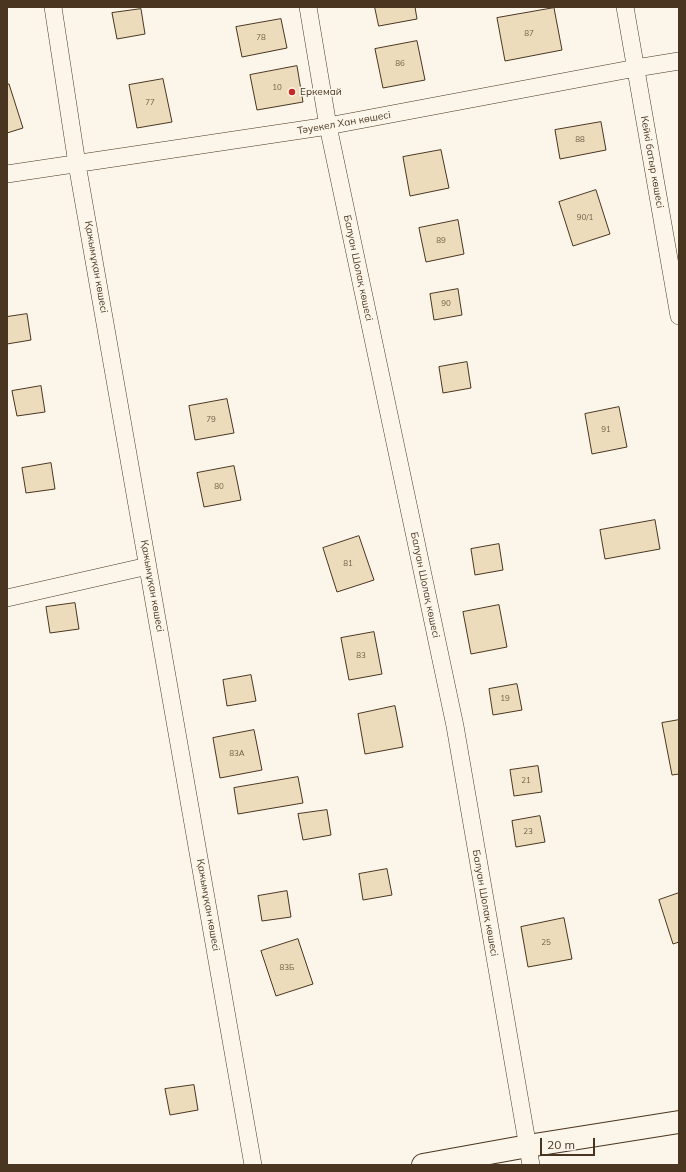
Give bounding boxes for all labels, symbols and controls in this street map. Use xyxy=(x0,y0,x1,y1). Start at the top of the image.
house number: 87 xyxy=(524,29,534,39)
house number: 78 xyxy=(256,33,266,43)
house number: 86 xyxy=(395,59,405,69)
house number: 10 xyxy=(272,83,282,93)
place label: Еркемай xyxy=(300,86,342,98)
marker: Еркемай xyxy=(287,87,297,97)
house number: 77 xyxy=(145,98,155,108)
street label: Тәуекел Хан көшесі xyxy=(296,109,392,137)
street label: Кейкі батыр көшесі xyxy=(638,115,666,209)
house number: 88 xyxy=(575,135,585,145)
house number: 90/1 xyxy=(577,213,593,223)
street label: Балуан Шолақ көшесі xyxy=(341,214,375,322)
street label: Қажымұқан көшесі xyxy=(82,220,110,314)
house number: 89 xyxy=(436,236,446,246)
house number: 90 xyxy=(441,299,451,309)
house number: 79 xyxy=(206,415,216,425)
house number: 91 xyxy=(601,425,611,435)
house number: 80 xyxy=(214,482,224,492)
street label: Балуан Шолақ көшесі xyxy=(408,531,442,639)
street label: Қажымұқан көшесі xyxy=(138,539,166,633)
house number: 81 xyxy=(343,559,353,569)
house number: 83 xyxy=(356,651,366,661)
house number: 19 xyxy=(500,694,510,704)
house number: 83А xyxy=(229,749,245,759)
house number: 21 xyxy=(521,776,531,786)
house number: 23 xyxy=(523,827,533,837)
street label: Балуан Шолақ көшесі xyxy=(470,849,500,957)
street label: Қажымұқан көшесі xyxy=(194,858,222,952)
house number: 25 xyxy=(541,938,551,948)
house number: 83Б xyxy=(279,963,295,973)
scale bar xyxy=(542,1130,597,1156)
text: 20 m xyxy=(547,1137,575,1152)

